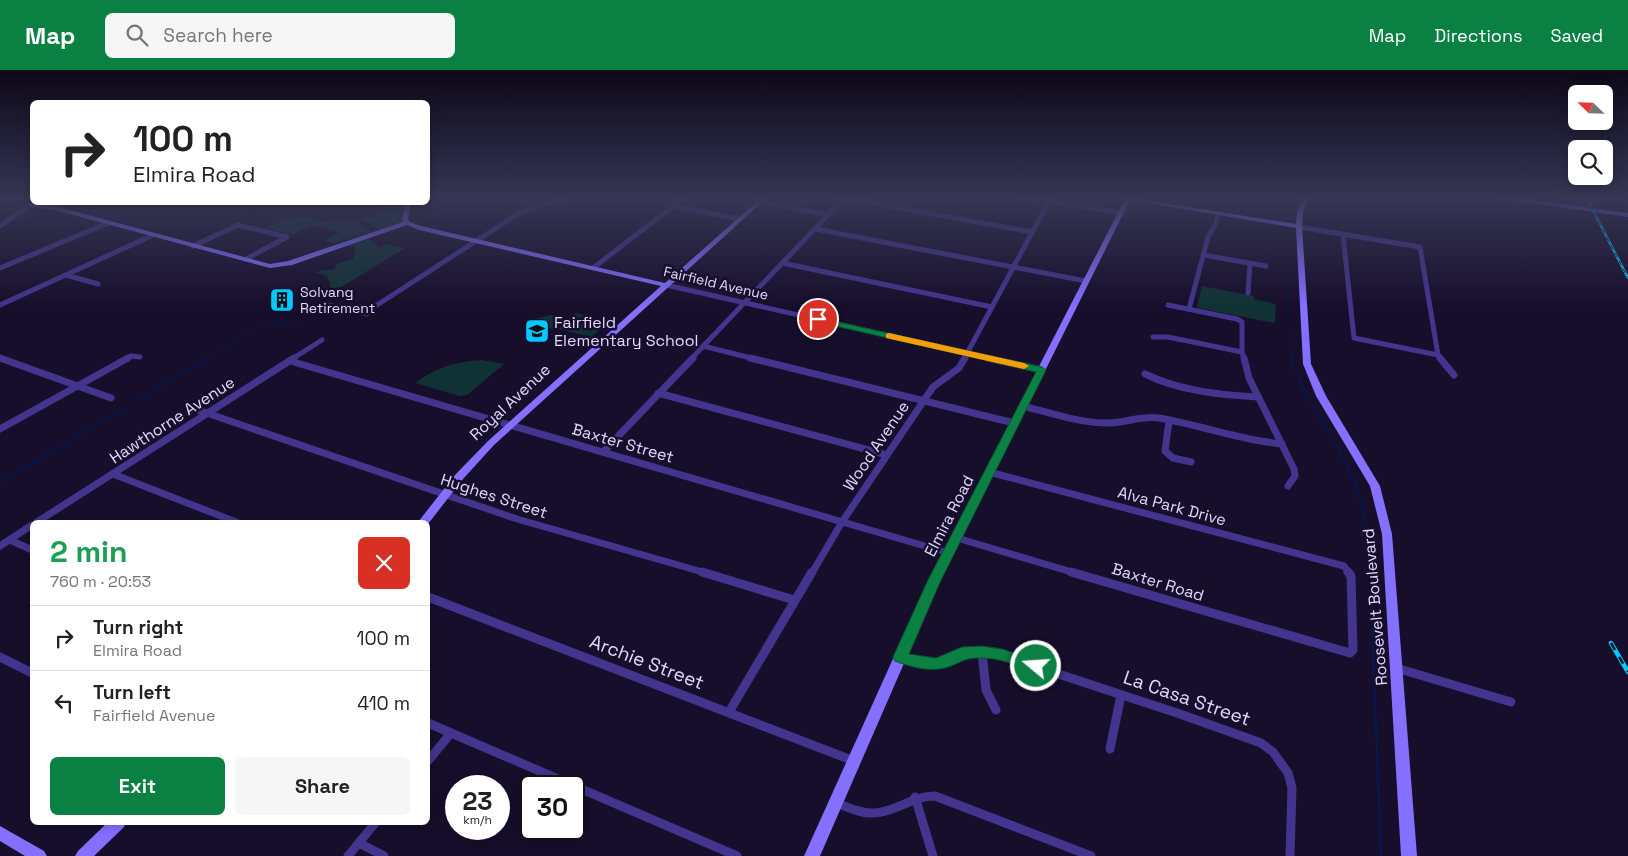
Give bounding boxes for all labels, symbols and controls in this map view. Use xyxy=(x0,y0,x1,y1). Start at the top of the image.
search box xyxy=(105,13,455,58)
text: Map xyxy=(25,20,75,51)
icon: search xyxy=(123,21,151,49)
text: Search here xyxy=(163,23,273,48)
text: Map xyxy=(1369,24,1406,47)
text: Directions xyxy=(1434,24,1523,47)
text: Saved xyxy=(1551,24,1603,47)
north arrow xyxy=(1568,85,1612,130)
map controls xyxy=(1568,85,1613,185)
text: 100 m xyxy=(133,117,233,161)
icon: right xyxy=(50,120,115,185)
button: search xyxy=(1568,140,1613,185)
text: Elmira Road xyxy=(133,160,255,188)
street label: Fairfield Avenue xyxy=(662,262,770,304)
place label: Solvang Retirement xyxy=(300,283,375,317)
building icon: Solvang Retirement xyxy=(269,287,295,313)
pin xyxy=(797,298,839,340)
icon: arrive xyxy=(804,305,832,333)
place label: Fairfield Elementary School xyxy=(554,312,699,351)
school or university icon: Fairfield Elementary School xyxy=(524,318,550,344)
street label: Royal Avenue xyxy=(465,359,555,445)
street label: Hawthorne Avenue xyxy=(105,372,239,468)
street label: Wood Avenue xyxy=(838,397,914,495)
street label: Baxter Street xyxy=(570,418,676,468)
street label: Hughes Street xyxy=(438,469,550,523)
street label: Elmira Road xyxy=(919,472,979,560)
street label: Alva Park Drive xyxy=(1115,481,1229,531)
street label: Roosevelt Boulevard xyxy=(1358,528,1392,686)
text: 2 min xyxy=(50,532,128,571)
button: close xyxy=(358,537,410,589)
street label: Baxter Road xyxy=(1109,558,1207,606)
text: 760 m · 20:53 xyxy=(50,571,151,592)
text: Turn right xyxy=(93,615,183,640)
icon: right xyxy=(50,624,78,652)
text: 100 m xyxy=(356,626,410,651)
street label: Archie Street xyxy=(586,629,708,695)
position arrow xyxy=(1009,639,1061,691)
text: Elmira Road xyxy=(93,640,182,661)
street label: La Casa Street xyxy=(1120,665,1254,731)
text: Turn left xyxy=(93,680,171,705)
icon: left xyxy=(50,689,78,717)
text: 410 m xyxy=(357,691,410,716)
text: Fairfield Avenue xyxy=(93,705,215,726)
button: Exit xyxy=(50,757,225,815)
button: Share xyxy=(235,757,410,815)
speed limit sign: 30 xyxy=(520,775,585,840)
text: 23 xyxy=(462,785,493,817)
text: km/h xyxy=(463,812,492,828)

